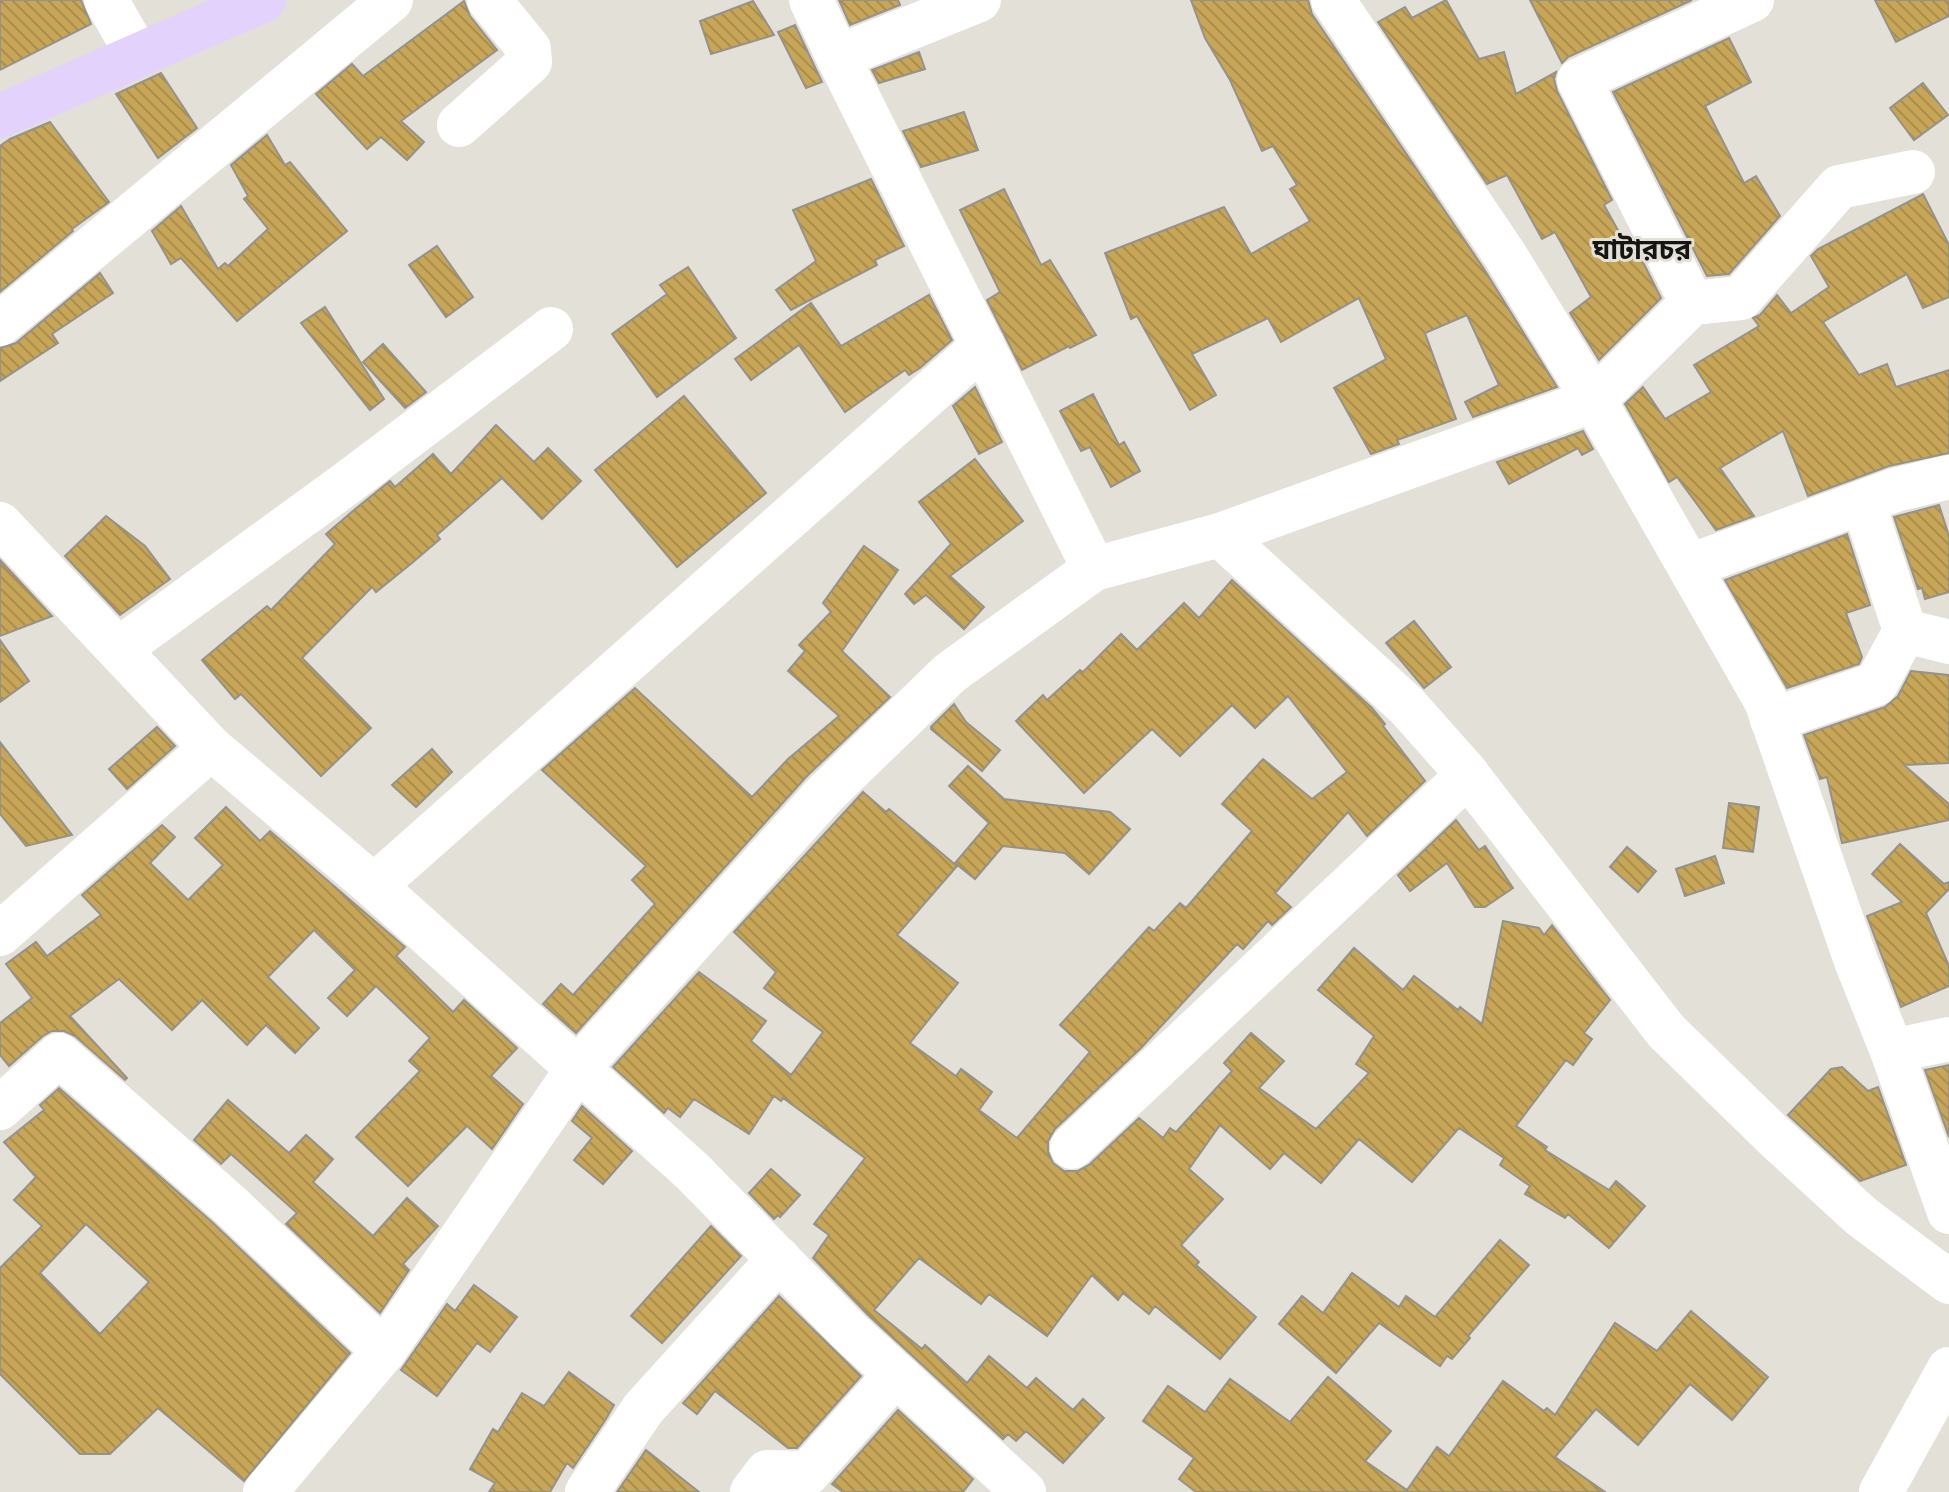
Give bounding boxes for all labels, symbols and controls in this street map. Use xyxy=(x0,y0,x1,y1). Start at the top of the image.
district label: ঘাটারচর xyxy=(1592,231,1692,268)

